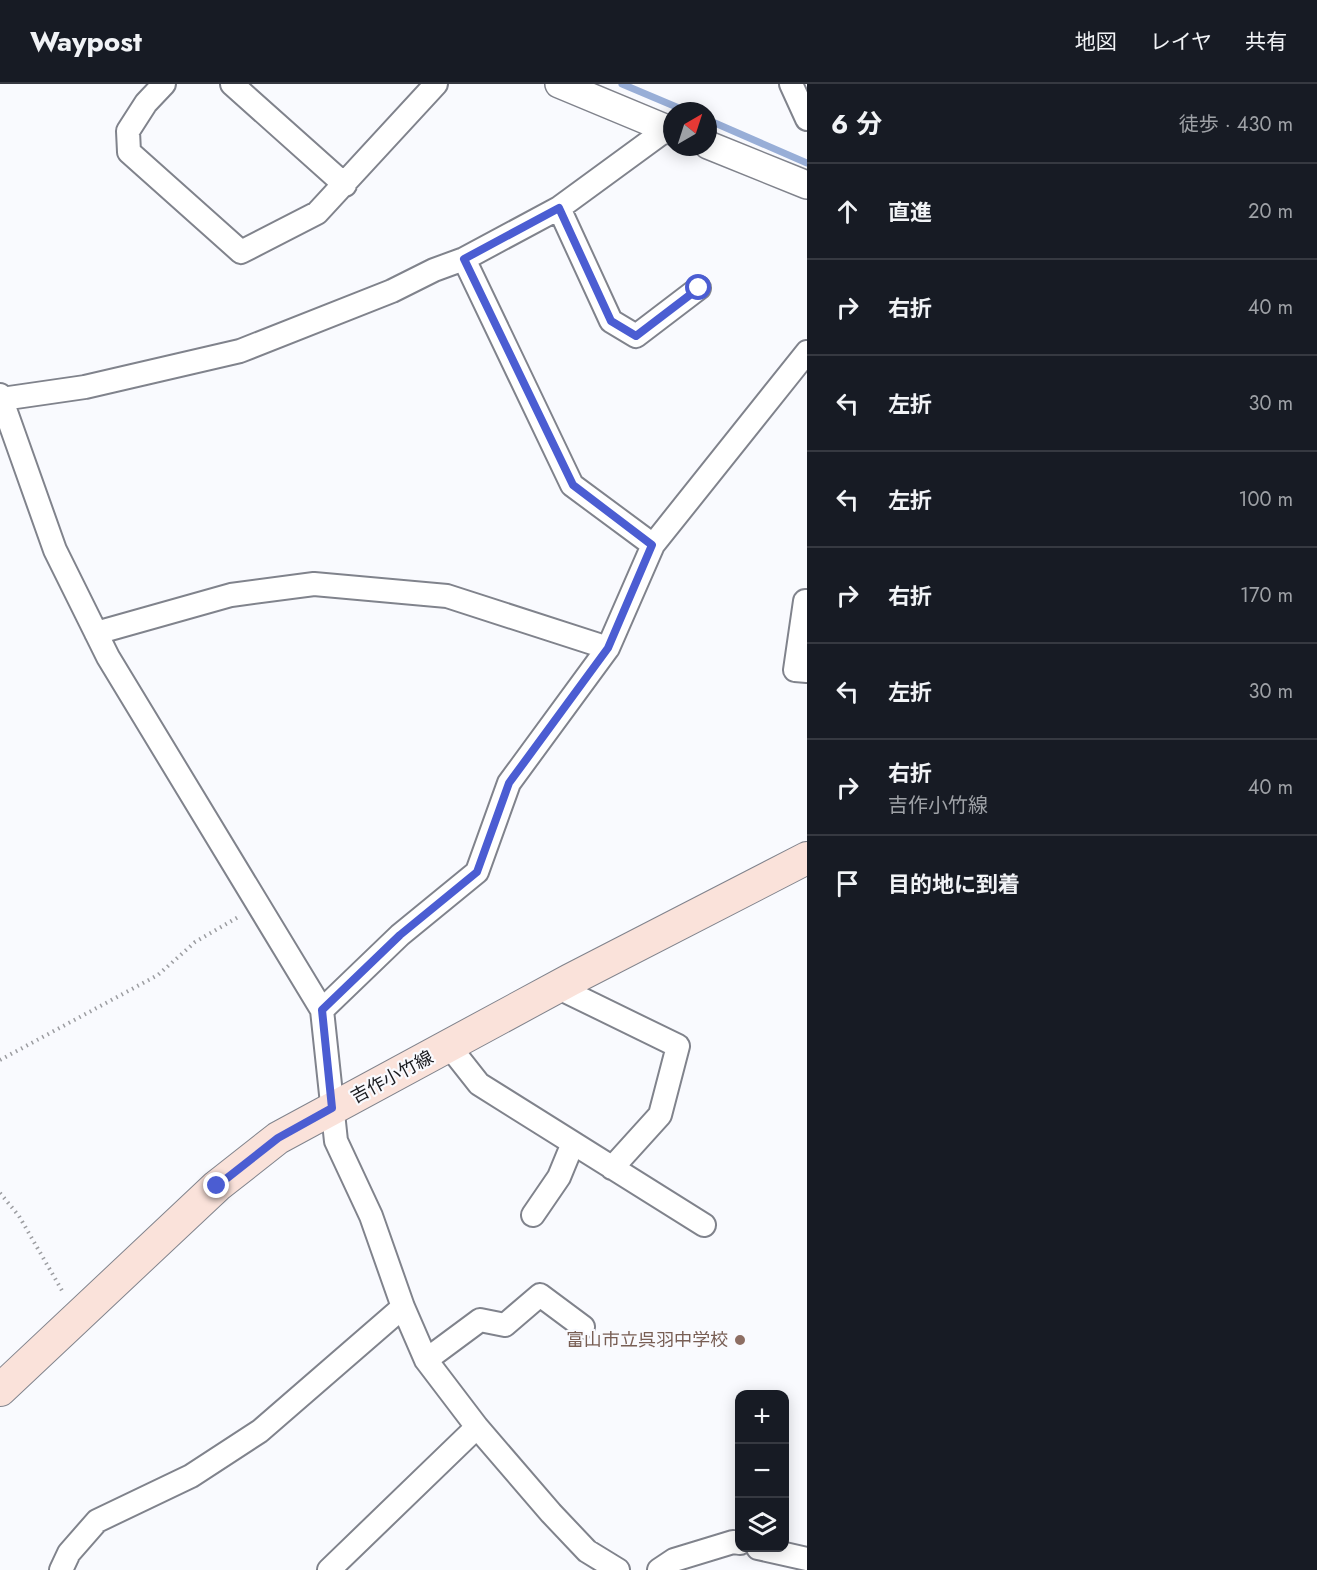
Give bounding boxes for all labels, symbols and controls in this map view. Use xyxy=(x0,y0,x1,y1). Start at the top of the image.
text: Waypost xyxy=(30,21,142,62)
text: 地図 xyxy=(1075,27,1117,57)
text: レイヤ xyxy=(1150,27,1212,57)
text: 共有 xyxy=(1245,27,1287,57)
north arrow xyxy=(663,102,717,156)
text: 6 分 xyxy=(831,105,882,143)
text: 徒歩 · 430 m xyxy=(1179,110,1293,139)
icon: ahead xyxy=(831,195,864,228)
text: 直進 xyxy=(888,196,932,228)
text: 20 m xyxy=(1248,197,1293,226)
route start xyxy=(685,274,711,300)
icon: right xyxy=(831,291,864,324)
text: 右折 xyxy=(888,292,932,324)
text: 40 m xyxy=(1248,293,1293,322)
icon: left xyxy=(831,387,864,420)
text: 左折 xyxy=(888,388,932,420)
text: 30 m xyxy=(1248,389,1293,418)
icon: left xyxy=(831,483,864,516)
text: 左折 xyxy=(888,484,932,516)
text: 100 m xyxy=(1238,485,1293,514)
icon: right xyxy=(831,579,864,612)
text: 右折 xyxy=(888,580,932,612)
text: 170 m xyxy=(1240,581,1293,610)
icon: left xyxy=(831,675,864,708)
text: 左折 xyxy=(888,676,932,708)
text: 30 m xyxy=(1248,677,1293,706)
text: 右折 xyxy=(888,757,932,789)
icon: right xyxy=(831,771,864,804)
text: 40 m xyxy=(1248,773,1293,802)
text: 吉作小竹線 xyxy=(888,791,988,820)
icon: arrive xyxy=(831,867,864,900)
text: 目的地に到着 xyxy=(888,868,1020,900)
street label: 吉作小竹線 xyxy=(346,1044,438,1110)
route end xyxy=(203,1172,229,1198)
place label: 富山市立呉羽中学校 xyxy=(566,1327,728,1353)
marker: 富山市立呉羽中学校 xyxy=(733,1333,747,1347)
map controls xyxy=(735,1390,789,1552)
button: + xyxy=(735,1390,789,1444)
button: − xyxy=(735,1444,789,1498)
button: layers xyxy=(735,1498,789,1552)

